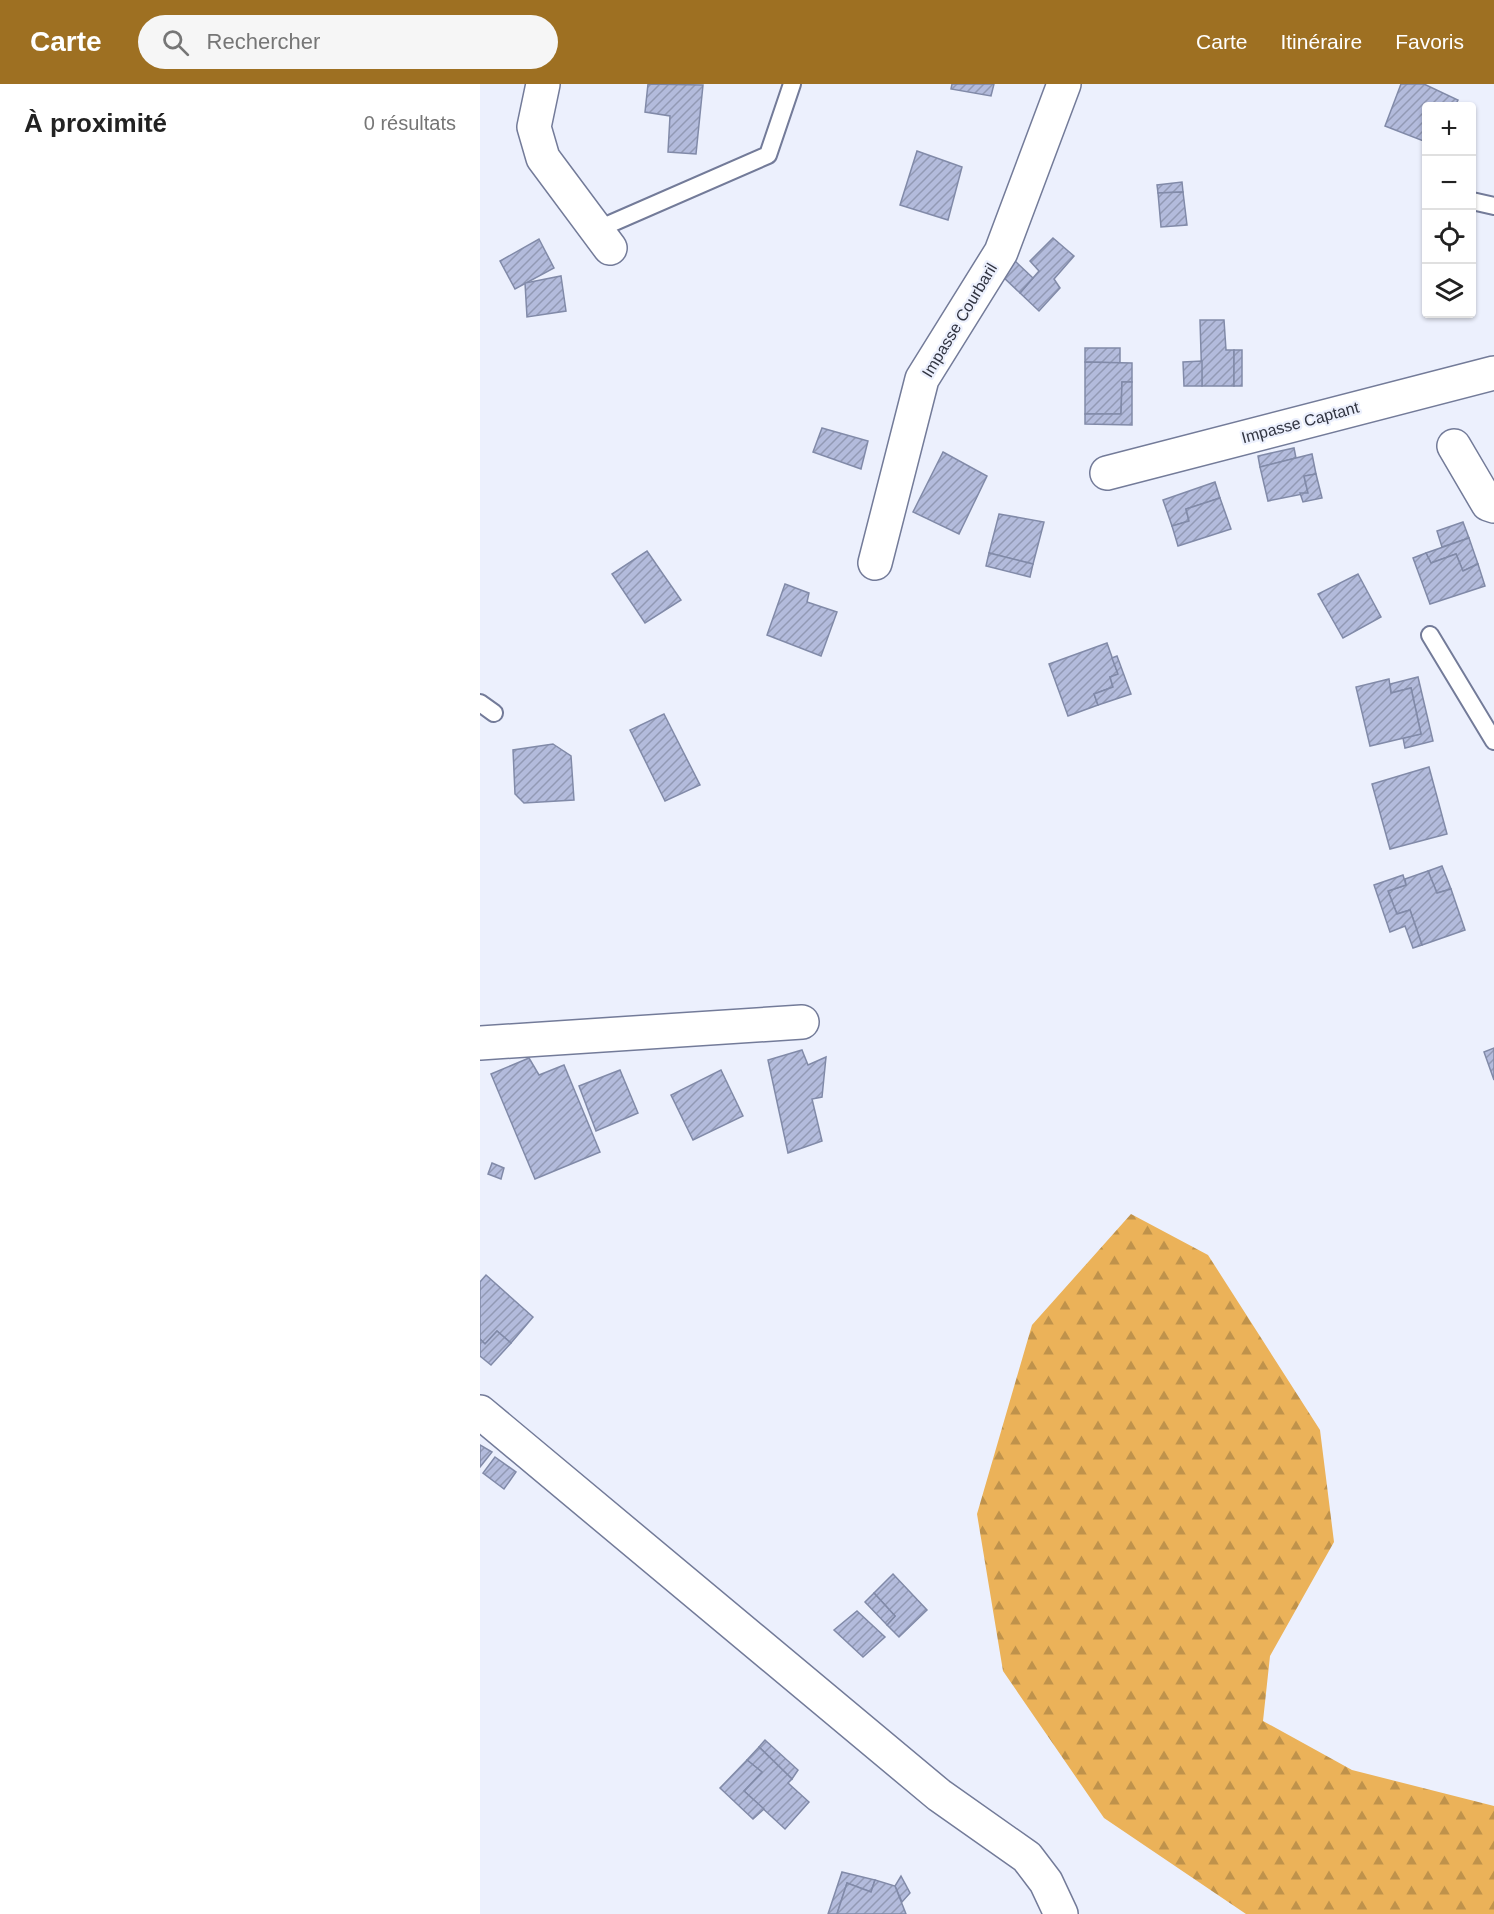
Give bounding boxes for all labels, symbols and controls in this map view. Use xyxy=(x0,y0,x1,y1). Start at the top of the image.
search box xyxy=(138,15,558,69)
text: Carte xyxy=(30,26,102,57)
icon: search xyxy=(159,26,192,59)
text: Rechercher xyxy=(207,29,320,54)
text: Carte xyxy=(1196,30,1247,53)
text: Itinéraire xyxy=(1280,30,1362,53)
text: Favoris xyxy=(1395,30,1464,53)
map controls xyxy=(1422,102,1476,318)
button: + xyxy=(1422,102,1476,156)
text: À proximité xyxy=(24,108,167,138)
text: 0 résultats xyxy=(364,112,456,134)
button: − xyxy=(1422,156,1476,210)
button: locate xyxy=(1422,210,1476,264)
street label: Impasse Courbaril xyxy=(919,260,1000,380)
button: layers xyxy=(1422,264,1476,318)
street label: Impasse Captant xyxy=(1240,398,1361,446)

